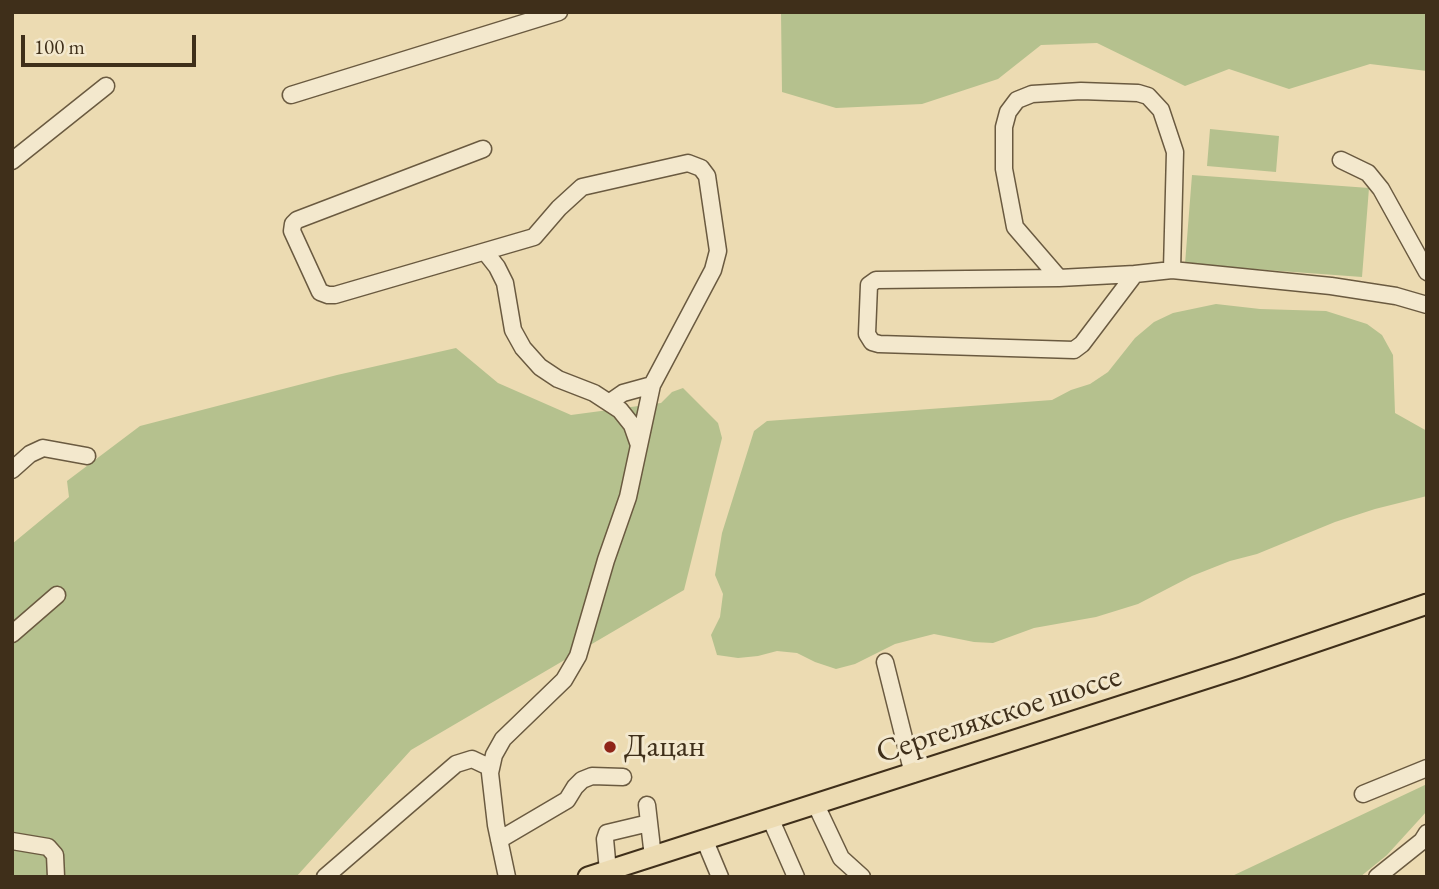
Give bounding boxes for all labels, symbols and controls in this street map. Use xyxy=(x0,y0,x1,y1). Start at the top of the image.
scale bar xyxy=(24,21,200,65)
text: 100 m xyxy=(34,33,85,60)
street label: Сергеляхское шоссе xyxy=(872,657,1126,773)
place label: Дацан xyxy=(624,728,705,766)
marker: Дацан xyxy=(602,739,618,755)

